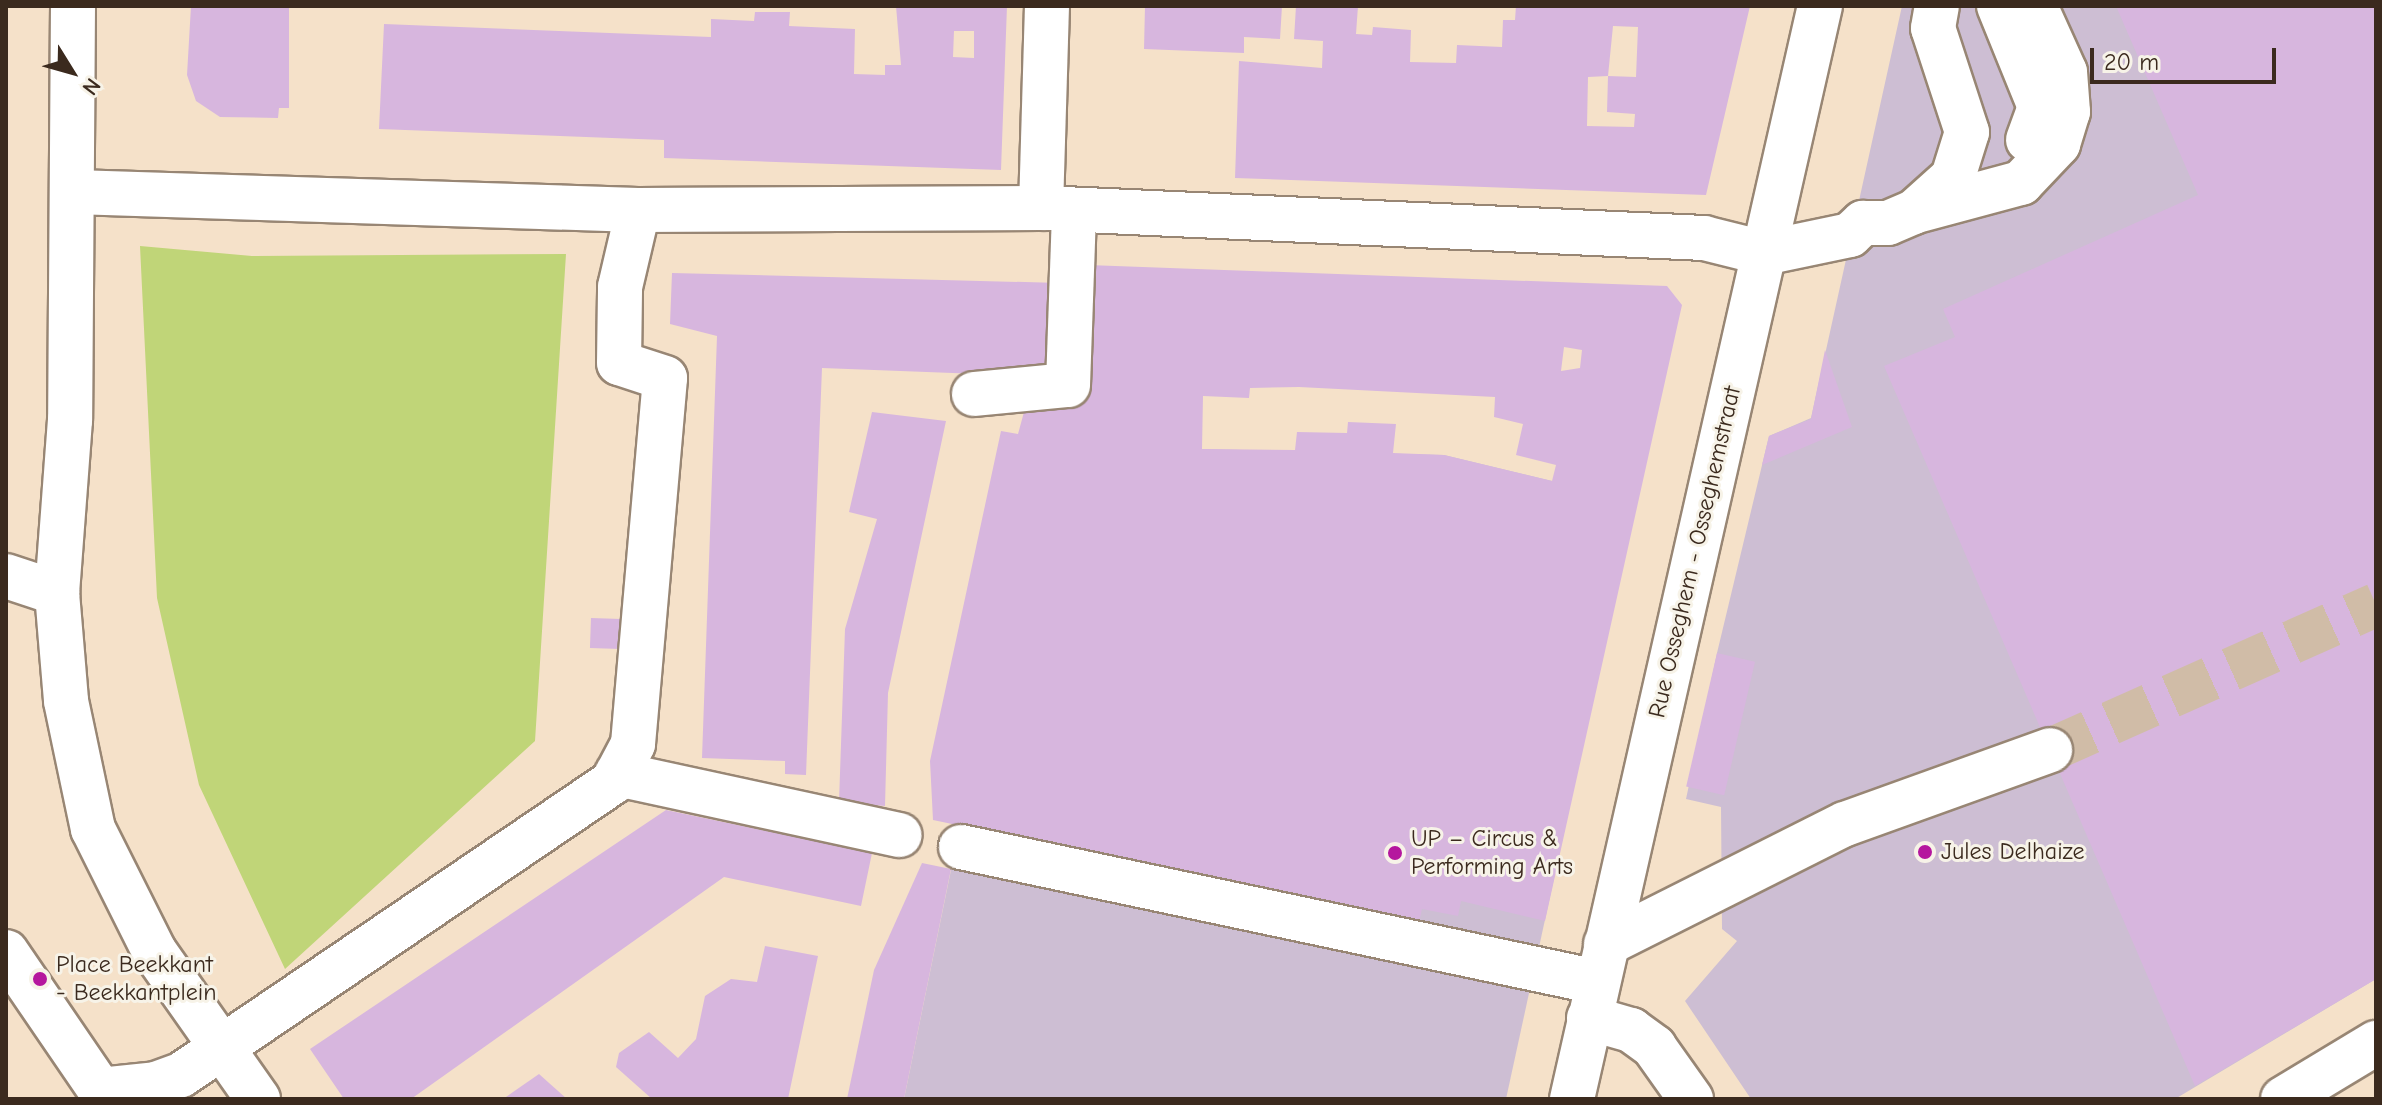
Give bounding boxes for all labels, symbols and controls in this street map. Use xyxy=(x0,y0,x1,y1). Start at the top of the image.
north arrow xyxy=(32,32,112,112)
scale bar xyxy=(2094,32,2280,82)
text: 20 m xyxy=(2104,48,2159,76)
text: N xyxy=(76,73,106,100)
street label: Rue Osseghem - Osseghemstraat xyxy=(1643,383,1747,721)
place label: UP – Circus & Performing Arts xyxy=(1411,825,1573,881)
place label: Jules Delhaize xyxy=(1941,838,2084,866)
marker: Jules Delhaize xyxy=(1916,843,1934,861)
marker: UP – Circus & Performing Arts xyxy=(1386,844,1404,862)
place label: Place Beekkant - Beekkantplein xyxy=(56,951,217,1007)
marker: Place Beekkant - Beekkantplein xyxy=(31,970,49,988)

